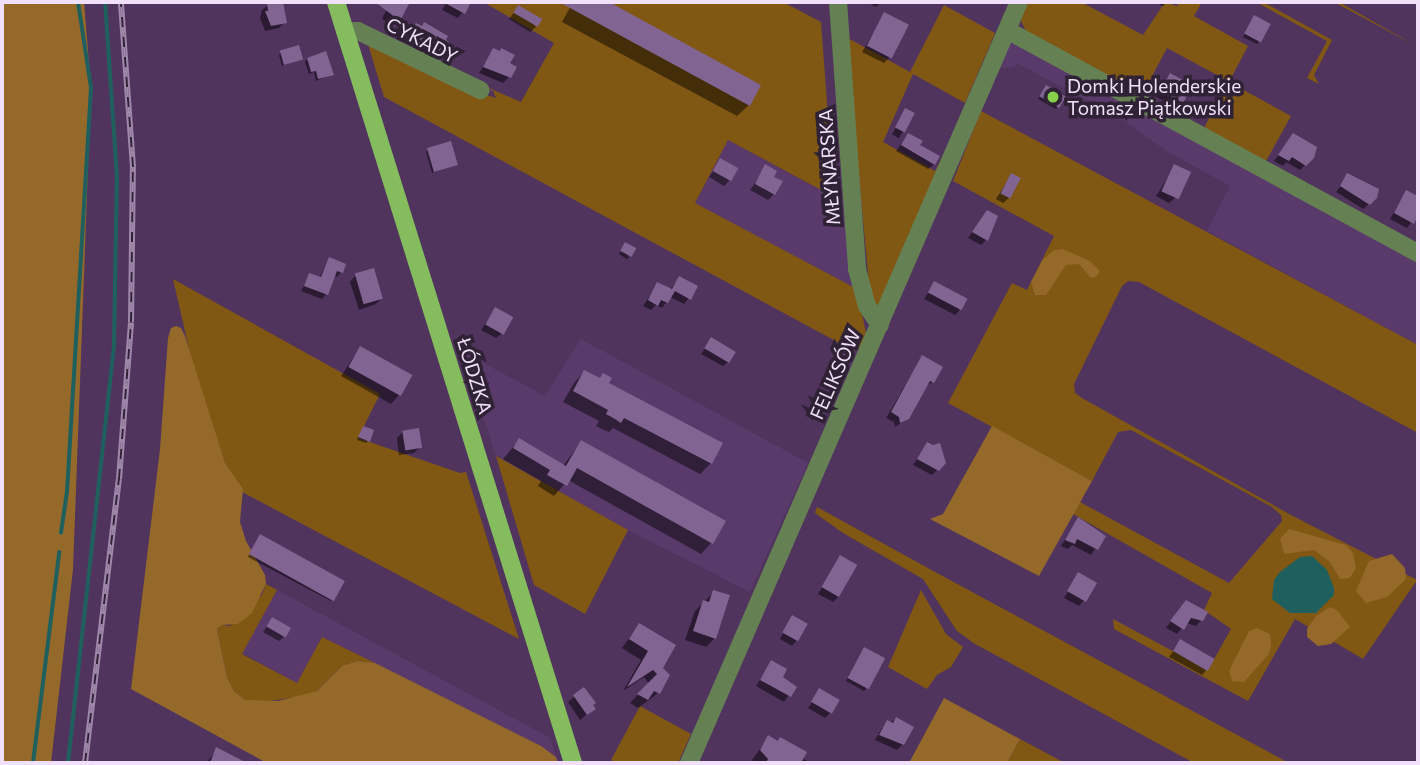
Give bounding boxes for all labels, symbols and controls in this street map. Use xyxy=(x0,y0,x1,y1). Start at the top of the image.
street label: CYKADY xyxy=(383,12,461,68)
place label: Domki Holenderskie Tomasz Piątkowski xyxy=(1067,75,1241,119)
marker: Domki Holenderskie Tomasz Piątkowski xyxy=(1045,89,1061,105)
street label: MŁYNARSKA xyxy=(814,108,844,226)
street label: FELIKSÓW xyxy=(805,325,865,423)
street label: ŁÓDZKA xyxy=(453,335,497,417)

